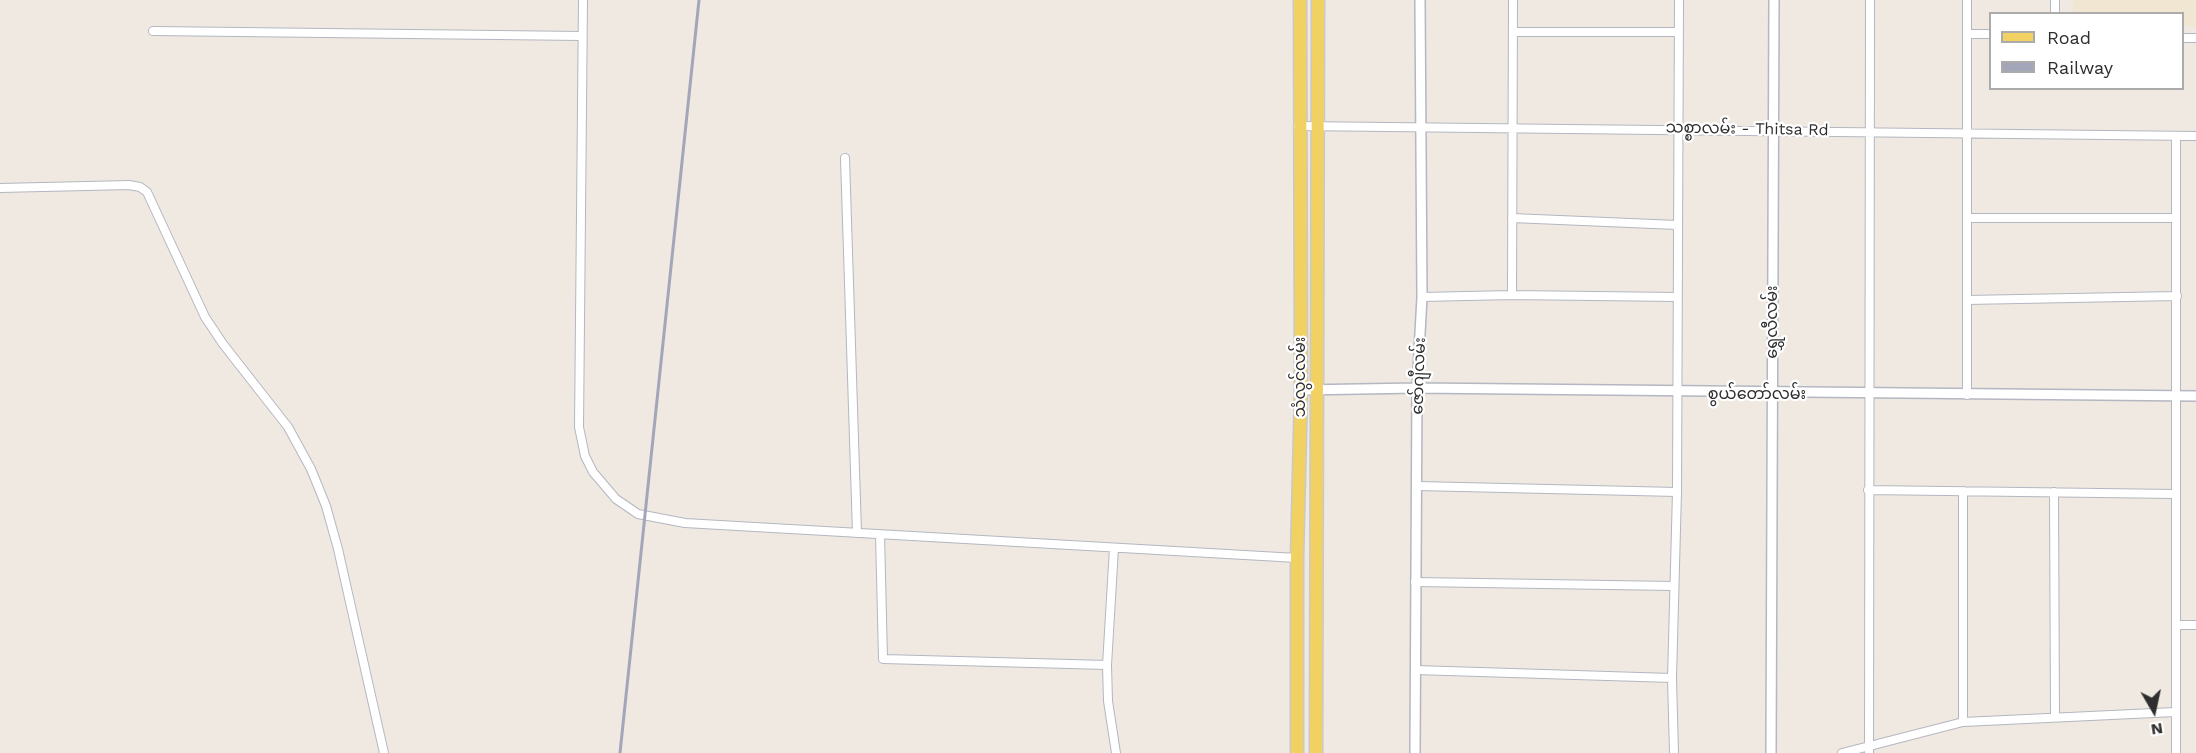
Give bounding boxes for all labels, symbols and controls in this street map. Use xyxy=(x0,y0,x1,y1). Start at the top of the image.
legend xyxy=(1989,12,2184,90)
text: Road xyxy=(2047,27,2091,48)
text: Railway xyxy=(2047,57,2113,78)
street label: သစ္စာလမ်း - Thitsa Rd xyxy=(1665,118,1829,140)
street label: ရွှေလီလမ်း xyxy=(1762,285,1782,359)
street label: သံလွင်လမ်း xyxy=(1290,337,1310,417)
street label: ဇော်ဂျီလမ်း xyxy=(1408,337,1430,415)
street label: စွယ်တော်လမ်း xyxy=(1708,384,1806,404)
north arrow xyxy=(2124,681,2184,741)
text: N xyxy=(2150,719,2164,740)

